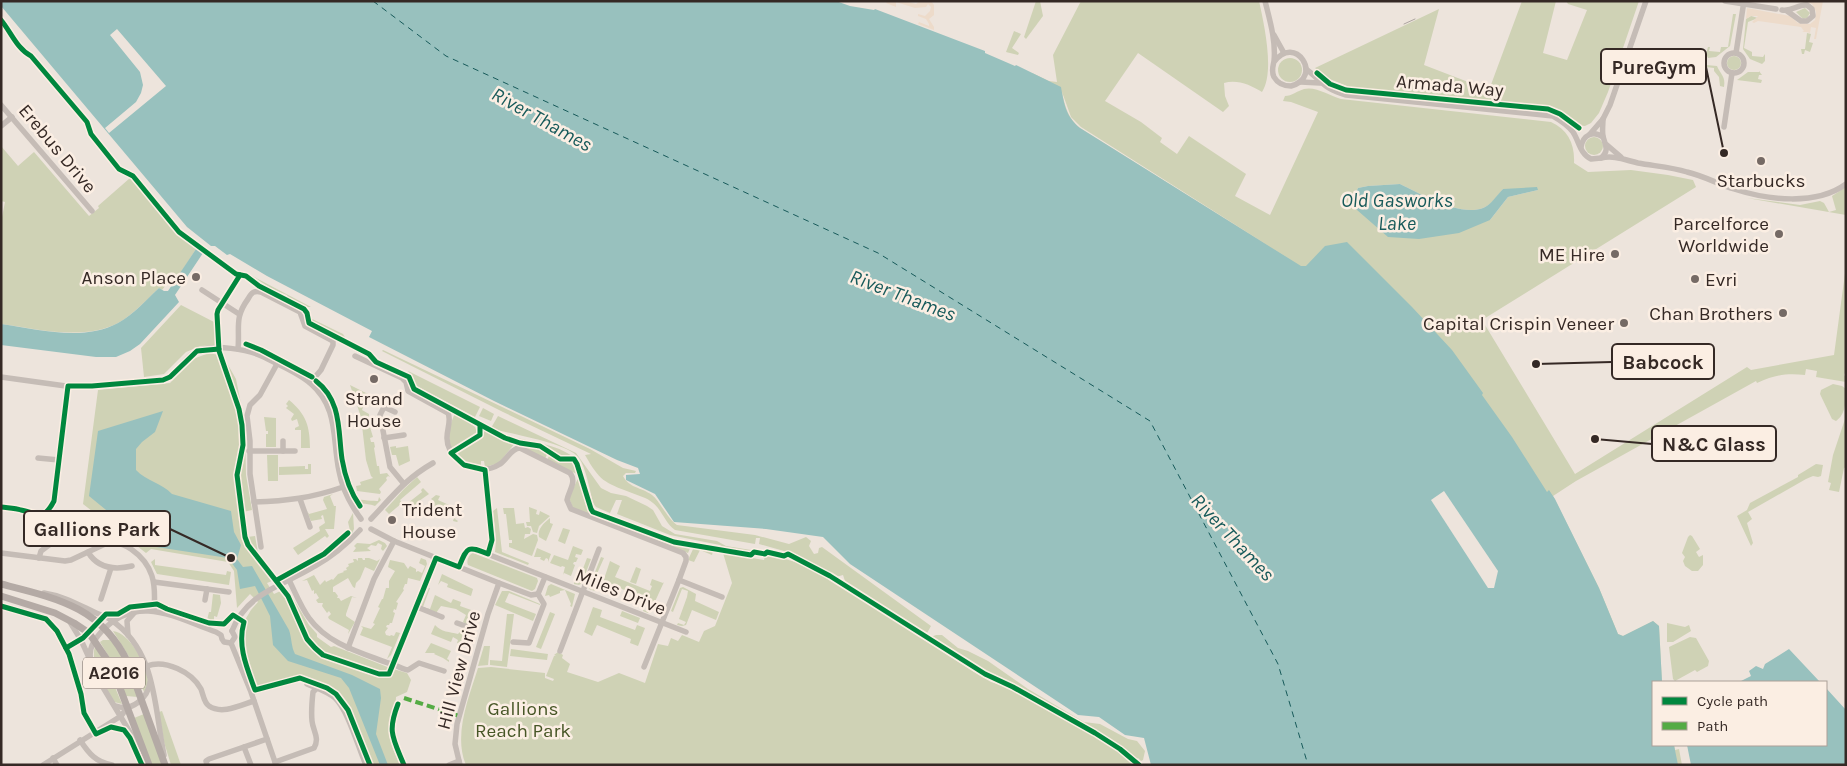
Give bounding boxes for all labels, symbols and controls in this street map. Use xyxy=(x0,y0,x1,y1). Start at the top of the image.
callout: PureGym xyxy=(1601,49,1706,84)
text: PureGym xyxy=(1611,56,1697,79)
street label: Armada Way xyxy=(1395,70,1505,102)
water label: River Thames xyxy=(487,82,596,157)
street label: Erebus Drive xyxy=(14,100,101,197)
marker: Starbucks xyxy=(1755,155,1767,167)
place label: Starbucks xyxy=(1716,170,1806,192)
water label: Old Gasworks Lake xyxy=(1341,189,1453,235)
place label: Parcelforce Worldwide xyxy=(1673,213,1769,257)
marker: Parcelforce Worldwide xyxy=(1773,228,1785,240)
place label: ME Hire xyxy=(1539,244,1605,266)
marker: ME Hire xyxy=(1609,248,1621,260)
water label: River Thames xyxy=(847,265,959,326)
place label: Anson Place xyxy=(81,267,186,289)
place label: Evri xyxy=(1705,269,1738,291)
marker: Anson Place xyxy=(190,271,202,283)
marker: Evri xyxy=(1689,273,1701,285)
place label: Chan Brothers xyxy=(1649,303,1773,325)
marker: Chan Brothers xyxy=(1777,307,1789,319)
place label: Capital Crispin Veneer xyxy=(1423,313,1614,335)
marker: Capital Crispin Veneer xyxy=(1618,317,1630,329)
callout: Babcock xyxy=(1612,344,1714,379)
text: Babcock xyxy=(1622,351,1704,374)
marker: Strand House xyxy=(368,373,380,385)
place label: Strand House xyxy=(345,388,403,432)
callout: N&C Glass xyxy=(1652,426,1776,461)
text: N&C Glass xyxy=(1662,433,1766,456)
water label: River Thames xyxy=(1186,489,1279,586)
place label: Trident House xyxy=(402,499,462,543)
callout: Gallions Park xyxy=(24,511,170,546)
marker: Trident House xyxy=(386,514,398,526)
text: Gallions Park xyxy=(34,518,160,541)
street label: Miles Drive xyxy=(572,564,669,620)
street label: Hill View Drive xyxy=(433,608,485,732)
road number: A2016 xyxy=(83,658,145,688)
legend xyxy=(1652,681,1827,746)
text: Cycle path xyxy=(1697,692,1768,710)
park label: Gallions Reach Park xyxy=(475,698,571,742)
text: Path xyxy=(1697,717,1728,735)

